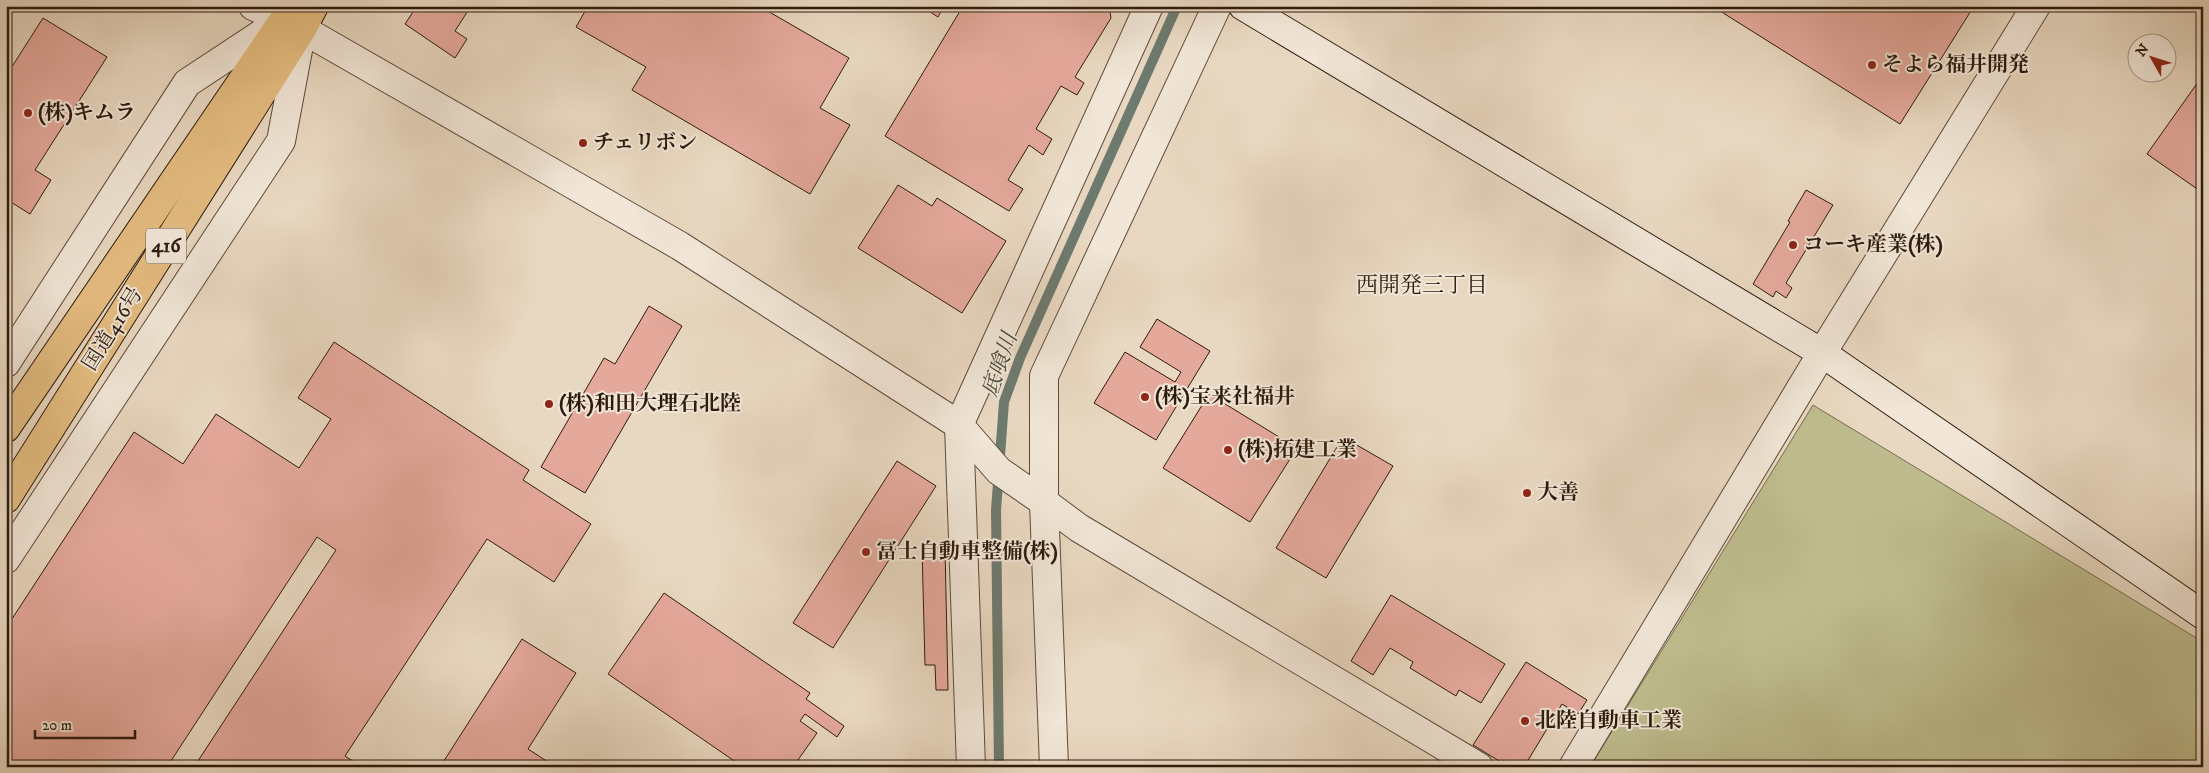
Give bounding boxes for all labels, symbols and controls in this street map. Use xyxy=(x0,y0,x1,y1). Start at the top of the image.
north arrow xyxy=(2126,32,2176,82)
text: N xyxy=(2132,40,2154,61)
place label: そよら福井開発 xyxy=(1882,52,2029,78)
marker: そよら福井開発 xyxy=(1866,59,1878,71)
place label: (株)キムラ xyxy=(38,100,136,126)
marker: (株)キムラ xyxy=(22,107,34,119)
place label: チェリボン xyxy=(593,130,697,156)
marker: チェリボン xyxy=(577,137,589,149)
road number: 416 xyxy=(146,228,186,264)
place label: コーキ産業(株) xyxy=(1803,232,1943,258)
marker: コーキ産業(株) xyxy=(1787,239,1799,251)
district label: 西開発三丁目 xyxy=(1356,272,1488,299)
street label: 国道416号 xyxy=(77,282,149,376)
water label: 底喰川 xyxy=(976,328,1024,401)
place label: (株)宝来社福井 xyxy=(1155,384,1295,410)
place label: (株)和田大理石北陸 xyxy=(559,391,741,417)
marker: (株)宝来社福井 xyxy=(1139,391,1151,403)
marker: (株)和田大理石北陸 xyxy=(543,398,555,410)
place label: (株)拓建工業 xyxy=(1238,437,1357,463)
marker: (株)拓建工業 xyxy=(1222,444,1234,456)
place label: 大善 xyxy=(1537,480,1579,506)
marker: 大善 xyxy=(1521,487,1533,499)
place label: 冨士自動車整備(株) xyxy=(876,539,1058,565)
marker: 冨士自動車整備(株) xyxy=(860,546,872,558)
scale bar xyxy=(35,708,135,740)
place label: 北陸自動車工業 xyxy=(1535,708,1682,734)
marker: 北陸自動車工業 xyxy=(1519,715,1531,727)
text: 20 m xyxy=(42,716,72,735)

